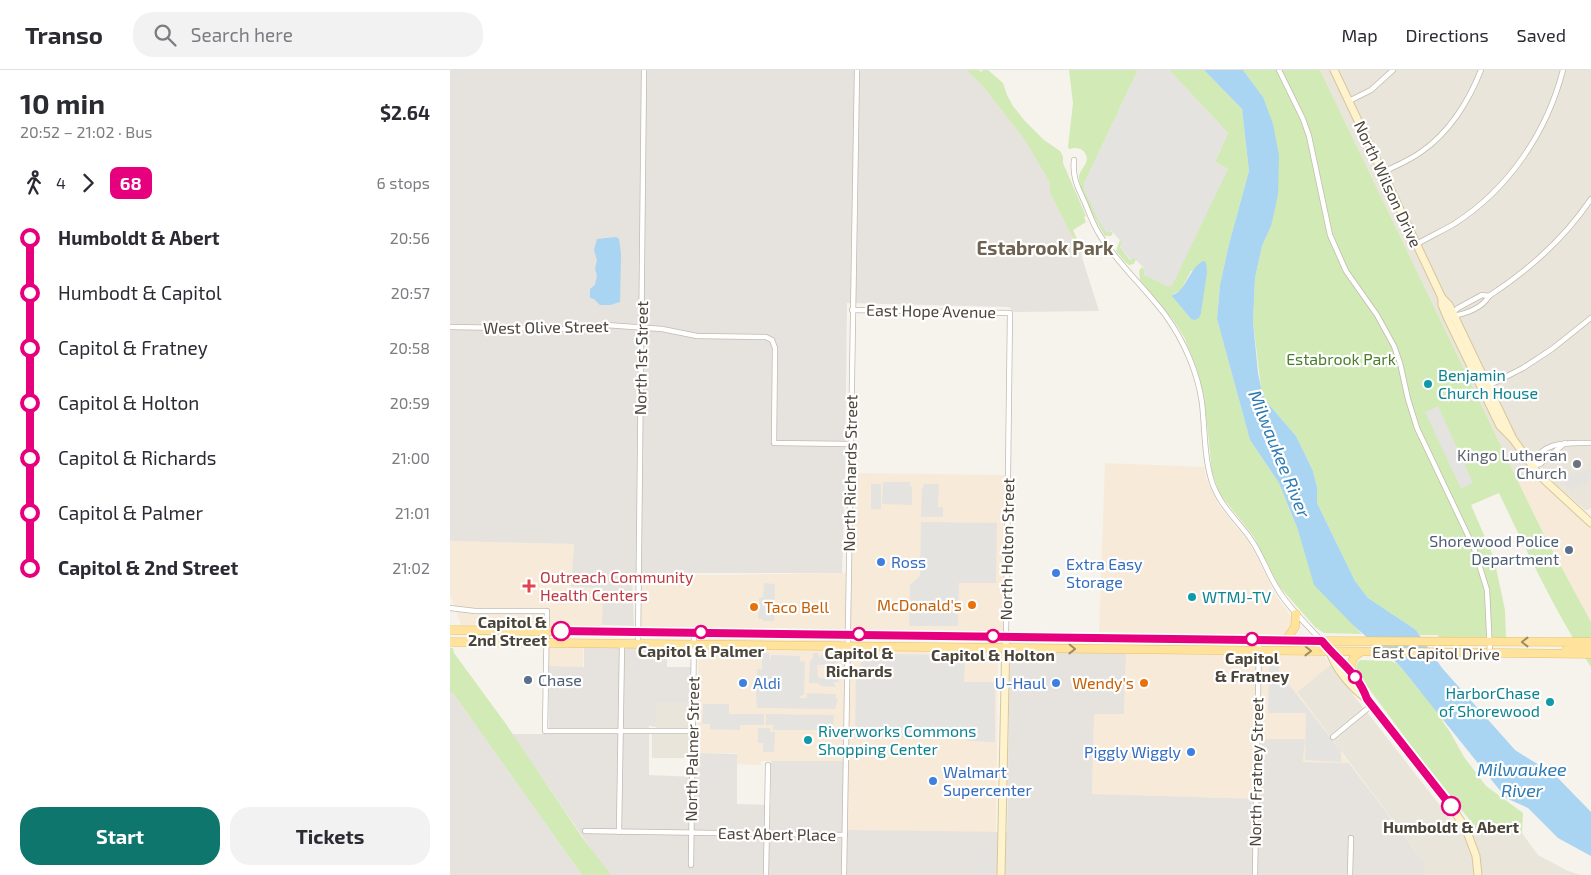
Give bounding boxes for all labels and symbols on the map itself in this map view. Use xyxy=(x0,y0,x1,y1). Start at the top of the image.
street label: North Wilson Drive xyxy=(1351,117,1426,250)
district label: Estabrook Park xyxy=(976,236,1114,259)
street label: East Hope Avenue xyxy=(866,300,996,321)
street label: North 1st Street xyxy=(630,301,651,415)
street label: West Olive Street xyxy=(483,316,609,337)
park label: Estabrook Park xyxy=(1286,349,1396,368)
place label: Benjamin Church House xyxy=(1438,365,1538,402)
marker: Benjamin Church House xyxy=(1422,378,1434,390)
water label: Milwaukee River xyxy=(1244,387,1316,521)
street label: North Richards Street xyxy=(839,394,860,552)
place label: Kingo Lutheran Church xyxy=(1457,445,1567,482)
marker: Kingo Lutheran Church xyxy=(1571,458,1583,470)
street label: North Holton Street xyxy=(996,477,1017,620)
place label: Shorewood Police Department xyxy=(1429,531,1559,568)
marker: Shorewood Police Department xyxy=(1563,544,1575,556)
place label: Ross xyxy=(891,552,926,571)
place label: Extra Easy Storage xyxy=(1066,554,1143,591)
marker: Ross xyxy=(875,556,887,568)
place label: Outreach Community Health Centers xyxy=(540,567,694,604)
marker: Extra Easy Storage xyxy=(1050,567,1062,579)
marker: Outreach Community Health Centers xyxy=(522,579,536,593)
place label: WTMJ-TV xyxy=(1202,587,1272,606)
marker: WTMJ-TV xyxy=(1186,591,1198,603)
place label: McDonald's xyxy=(877,595,962,614)
place label: Taco Bell xyxy=(764,597,829,616)
marker: McDonald's xyxy=(966,599,978,611)
marker: Taco Bell xyxy=(748,601,760,613)
place label: Capitol & 2nd Street xyxy=(468,612,547,649)
marker: Capitol & 2nd Street xyxy=(551,621,571,641)
marker: Capitol & Palmer xyxy=(694,625,708,639)
marker: Capitol & Richards xyxy=(852,627,866,641)
marker: Capitol & Holton xyxy=(986,629,1000,643)
marker: Capitol & Fratney xyxy=(1245,632,1259,646)
one-way arrow xyxy=(1521,637,1528,647)
place label: Capitol & Palmer xyxy=(638,641,765,660)
street label: East Capitol Drive xyxy=(1372,642,1500,663)
place label: Capitol & Richards xyxy=(824,643,894,680)
one-way arrow xyxy=(1068,644,1076,654)
place label: Capitol & Holton xyxy=(931,645,1055,664)
one-way arrow xyxy=(1304,646,1312,656)
place label: Capitol & Fratney xyxy=(1215,648,1289,686)
place label: Chase xyxy=(538,670,582,689)
unlabelled marker xyxy=(1348,670,1362,684)
place label: Aldi xyxy=(753,673,781,692)
place label: U-Haul xyxy=(995,673,1046,692)
place label: Wendy's xyxy=(1072,673,1134,692)
marker: Chase xyxy=(522,674,534,686)
street label: North Palmer Street xyxy=(681,676,702,822)
marker: Aldi xyxy=(737,677,749,689)
marker: U-Haul xyxy=(1050,677,1062,689)
marker: Wendy's xyxy=(1138,677,1150,689)
place label: HarborChase of Shorewood xyxy=(1439,683,1540,720)
marker: HarborChase of Shorewood xyxy=(1544,696,1556,708)
street label: North Fratney Street xyxy=(1245,697,1266,847)
place label: Riverworks Commons Shopping Center xyxy=(818,721,976,758)
marker: Riverworks Commons Shopping Center xyxy=(802,734,814,746)
place label: Piggly Wiggly xyxy=(1084,742,1182,761)
marker: Piggly Wiggly xyxy=(1185,746,1197,758)
water label: Milwaukee River xyxy=(1477,758,1567,801)
place label: Walmart Supercenter xyxy=(943,762,1032,799)
marker: Walmart Supercenter xyxy=(927,775,939,787)
marker: Humboldt & Abert xyxy=(1441,796,1461,816)
place label: Humboldt & Abert xyxy=(1383,817,1519,836)
street label: East Abert Place xyxy=(718,823,836,844)

